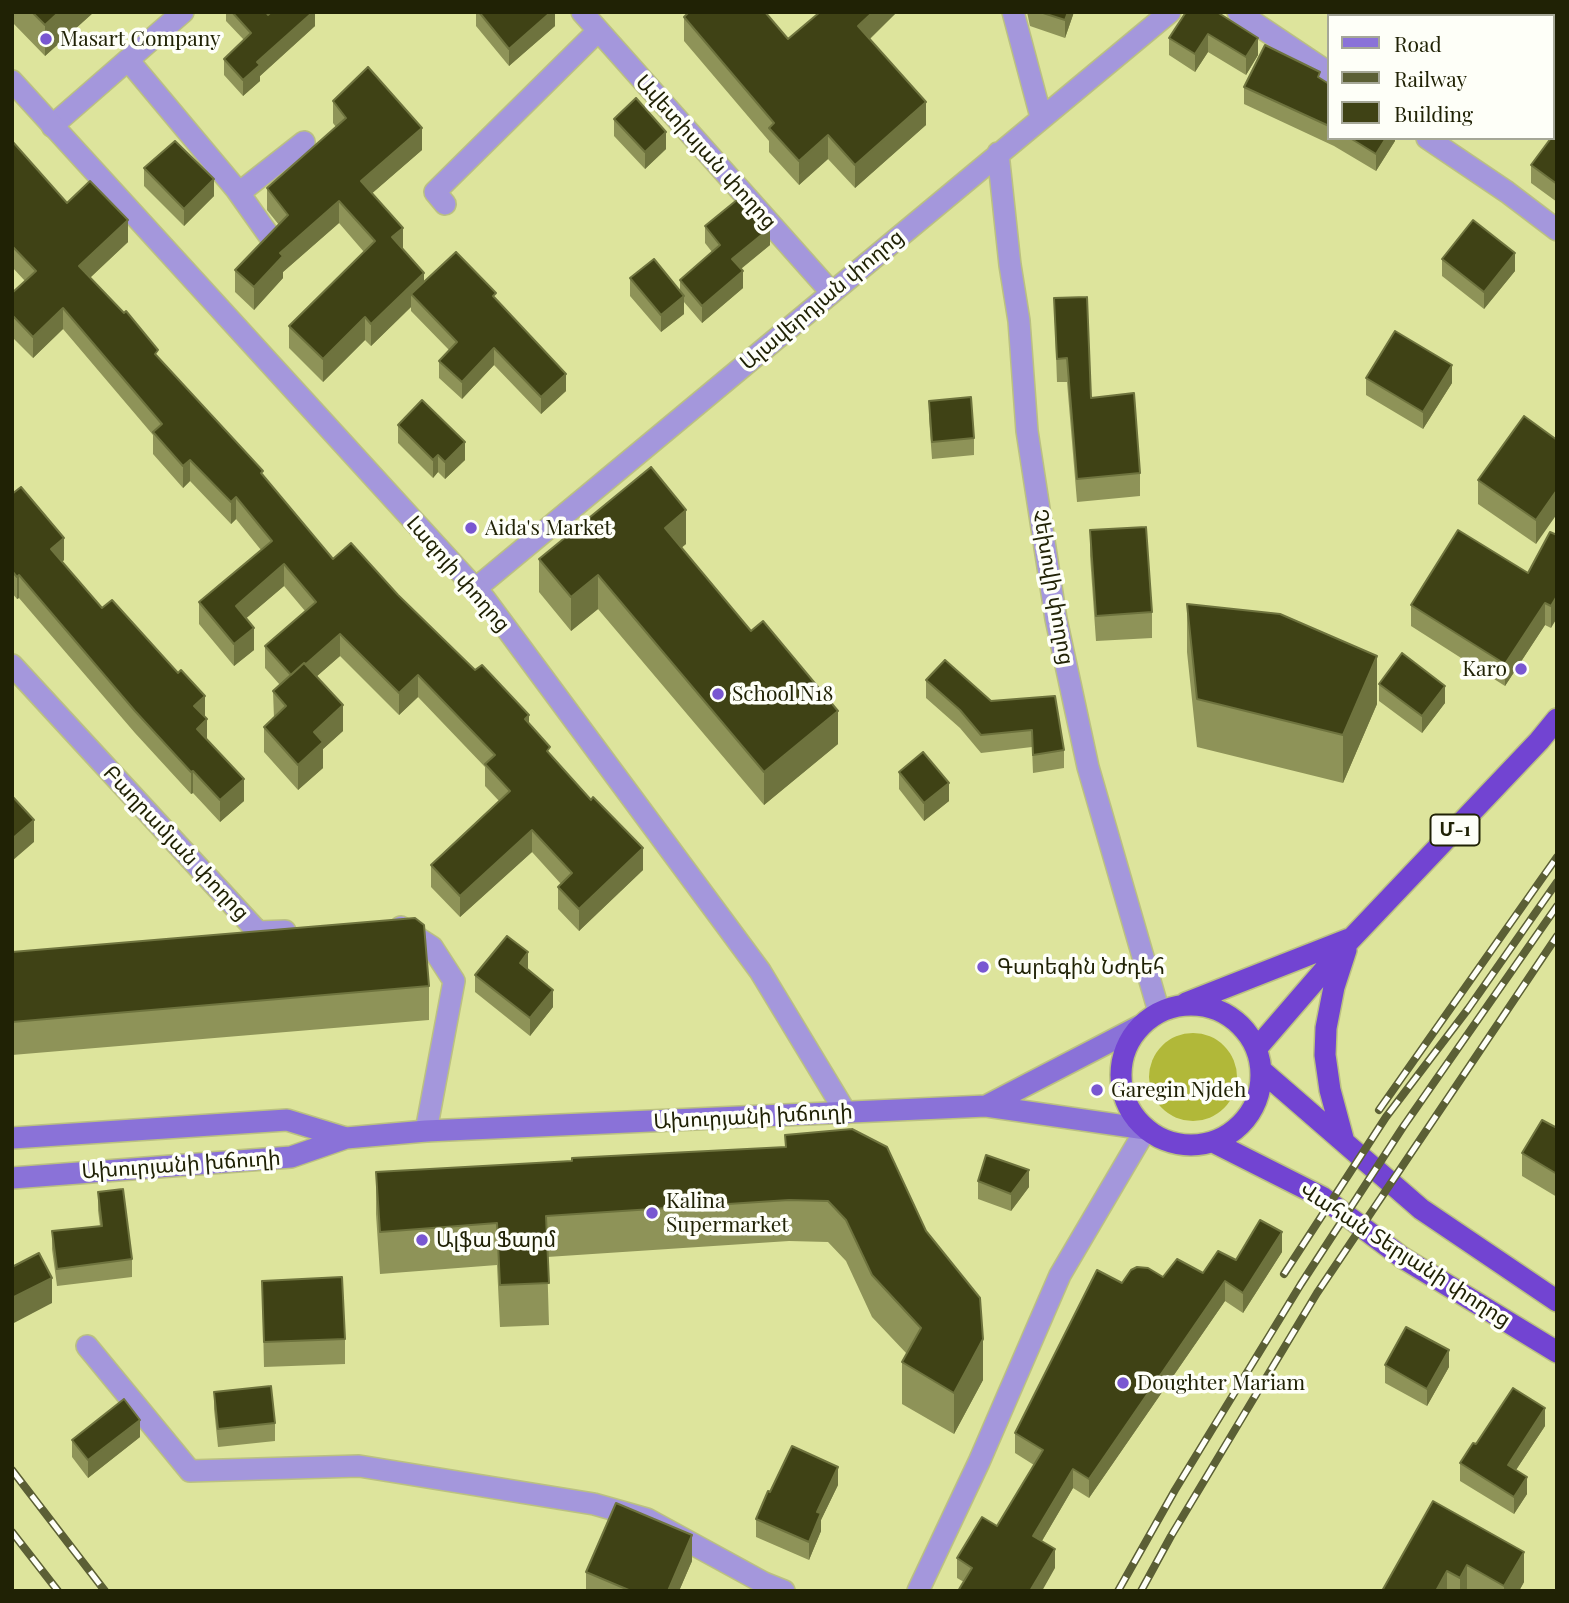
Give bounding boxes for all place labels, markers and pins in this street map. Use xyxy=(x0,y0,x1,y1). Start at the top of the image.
place label: Masart Company xyxy=(60,26,221,52)
marker: Masart Company xyxy=(38,31,54,47)
place label: Aida's Market xyxy=(485,515,612,541)
marker: Aida's Market xyxy=(463,520,479,536)
place label: Karo xyxy=(1462,656,1507,682)
marker: Karo xyxy=(1513,661,1529,677)
place label: School N18 xyxy=(732,681,833,707)
marker: School N18 xyxy=(710,686,726,702)
place label: Գարեգին Նժդեհ xyxy=(997,954,1165,980)
marker: Գարեգին Նժդեհ xyxy=(975,959,991,975)
place label: Garegin Njdeh xyxy=(1111,1077,1246,1103)
marker: Garegin Njdeh xyxy=(1089,1082,1105,1098)
place label: Kalina Supermarket xyxy=(666,1188,789,1238)
marker: Kalina Supermarket xyxy=(644,1205,660,1221)
place label: Ալֆա Ֆարմ xyxy=(436,1227,556,1253)
marker: Ալֆա Ֆարմ xyxy=(414,1232,430,1248)
place label: Doughter Mariam xyxy=(1137,1370,1305,1396)
marker: Doughter Mariam xyxy=(1115,1375,1131,1391)

